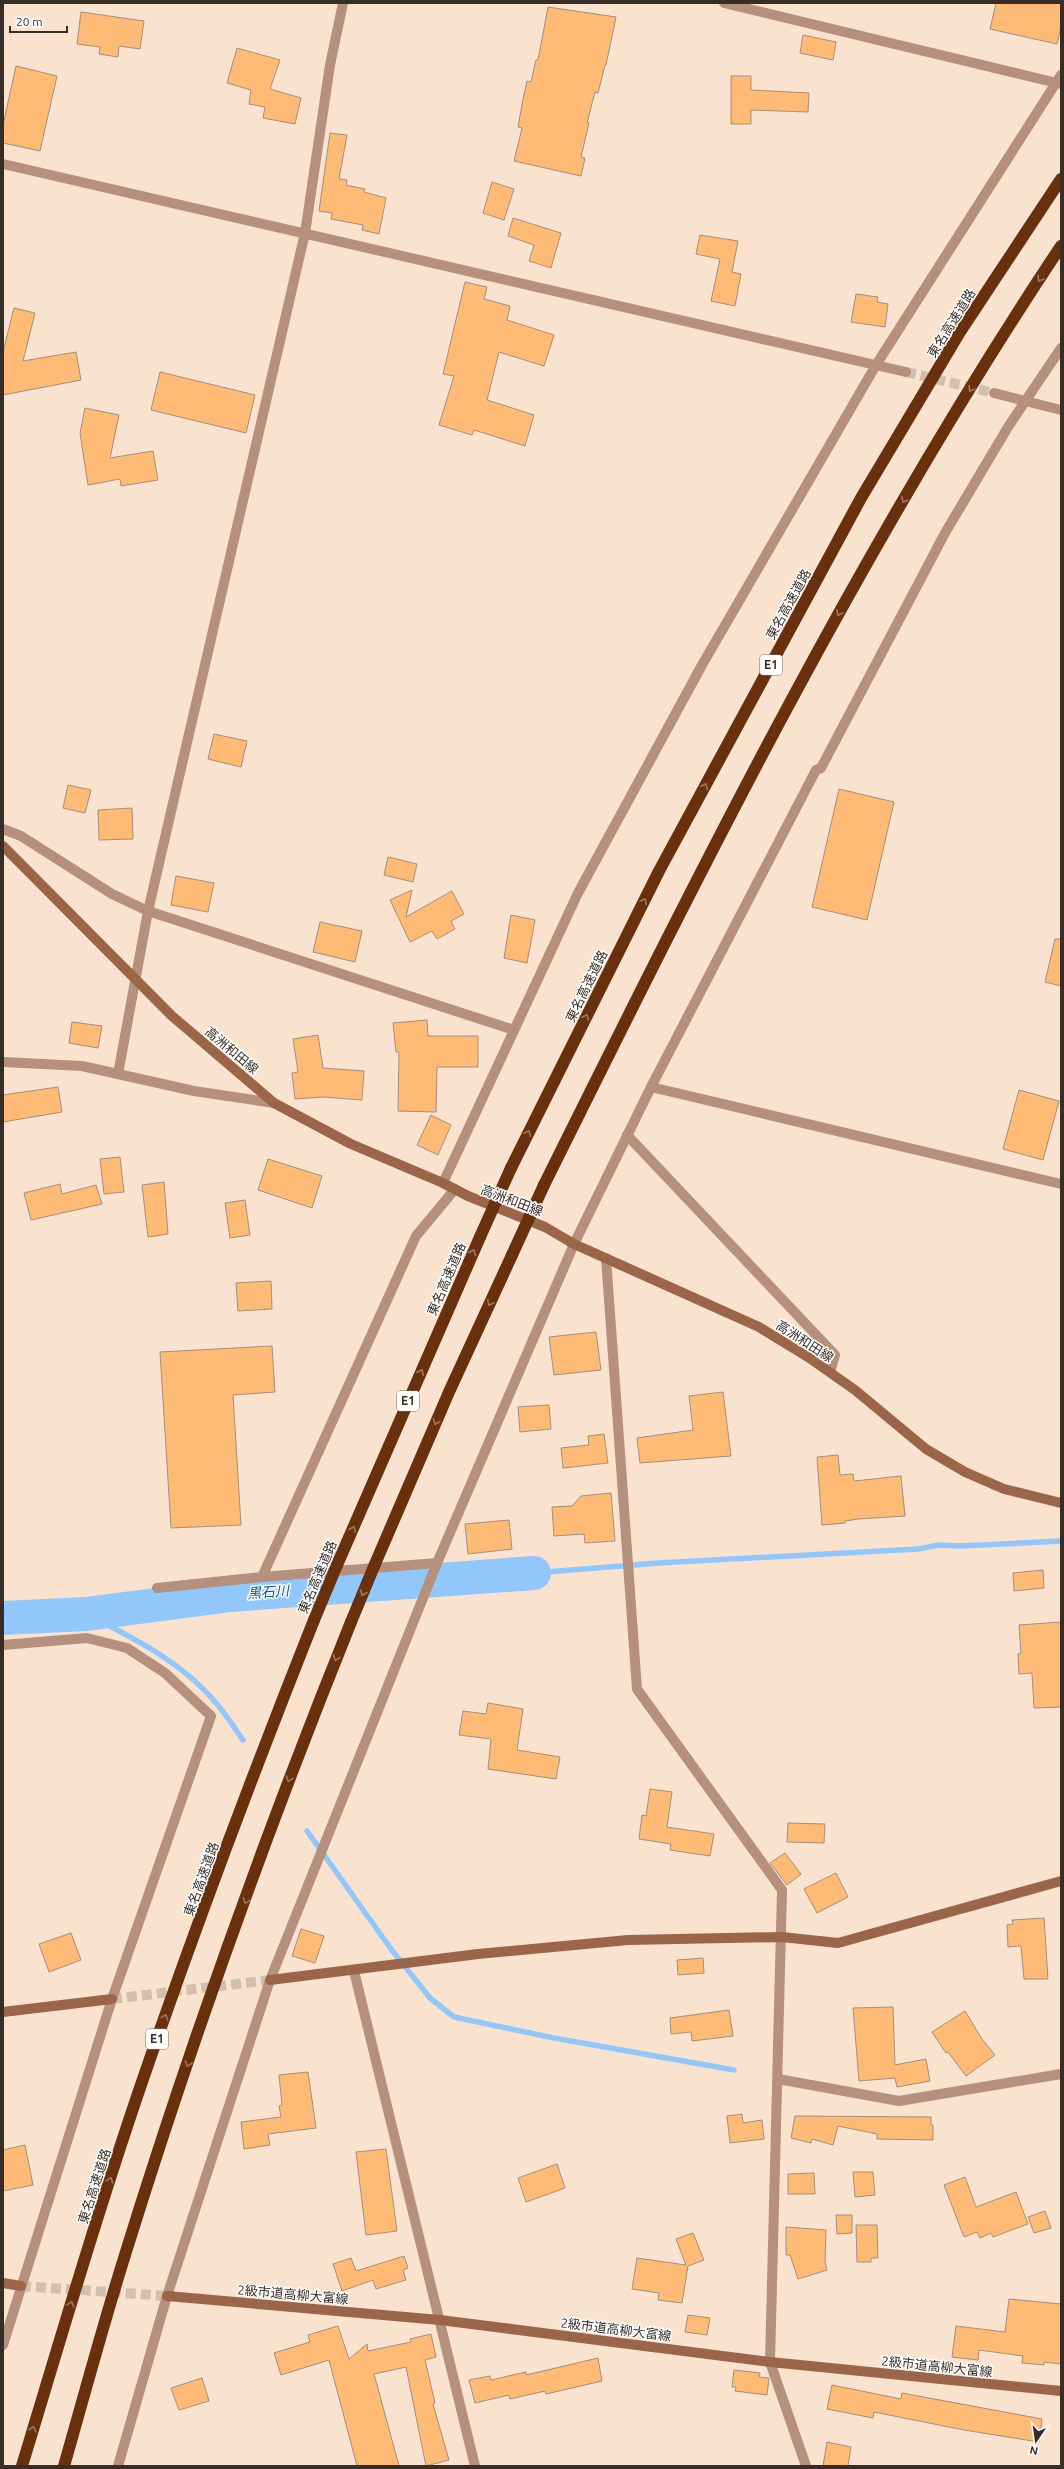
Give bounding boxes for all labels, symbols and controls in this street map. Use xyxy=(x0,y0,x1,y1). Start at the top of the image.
scale bar xyxy=(10,8,67,34)
text: 20 m xyxy=(16,15,43,28)
one-way arrow xyxy=(1037,274,1044,281)
street label: 東名高速道路 xyxy=(924,286,978,360)
one-way arrow xyxy=(969,385,976,392)
one-way arrow xyxy=(901,496,908,503)
street label: 東名高速道路 xyxy=(763,566,813,642)
one-way arrow xyxy=(836,609,843,616)
road number: E1 xyxy=(760,655,782,675)
one-way arrow xyxy=(701,783,708,790)
one-way arrow xyxy=(639,897,647,905)
street label: 東名高速道路 xyxy=(563,948,609,1024)
one-way arrow xyxy=(581,1014,589,1021)
street label: 高洲和田線 xyxy=(203,1024,261,1076)
one-way arrow xyxy=(524,1130,531,1138)
street label: 高洲和田線 xyxy=(479,1182,545,1218)
street label: 東名高速道路 xyxy=(424,1240,468,1318)
one-way arrow xyxy=(468,1249,476,1257)
one-way arrow xyxy=(487,1299,495,1307)
street label: 高洲和田線 xyxy=(774,1317,836,1365)
one-way arrow xyxy=(416,1368,424,1376)
road number: E1 xyxy=(397,1391,419,1411)
one-way arrow xyxy=(433,1418,441,1425)
one-way arrow xyxy=(348,1526,356,1534)
street label: 東名高速道路 xyxy=(295,1538,339,1616)
water label: 黒石川 xyxy=(246,1582,292,1601)
one-way arrow xyxy=(360,1588,368,1596)
one-way arrow xyxy=(333,1653,341,1661)
one-way arrow xyxy=(286,1775,294,1782)
street label: 東名高速道路 xyxy=(181,1840,221,1918)
one-way arrow xyxy=(242,1898,250,1905)
one-way arrow xyxy=(161,2014,169,2021)
road number: E1 xyxy=(146,2029,168,2049)
one-way arrow xyxy=(184,2060,193,2067)
street label: 東名高速道路 xyxy=(75,2147,113,2225)
one-way arrow xyxy=(105,2177,114,2184)
street label: 2級市道高柳大富線 xyxy=(237,2282,349,2306)
one-way arrow xyxy=(66,2301,75,2308)
street label: 2級市道高柳大富線 xyxy=(560,2315,672,2343)
street label: 2級市道高柳大富線 xyxy=(881,2353,993,2379)
north arrow xyxy=(1016,2421,1056,2461)
one-way arrow xyxy=(28,2425,37,2432)
text: N xyxy=(1028,2444,1039,2458)

